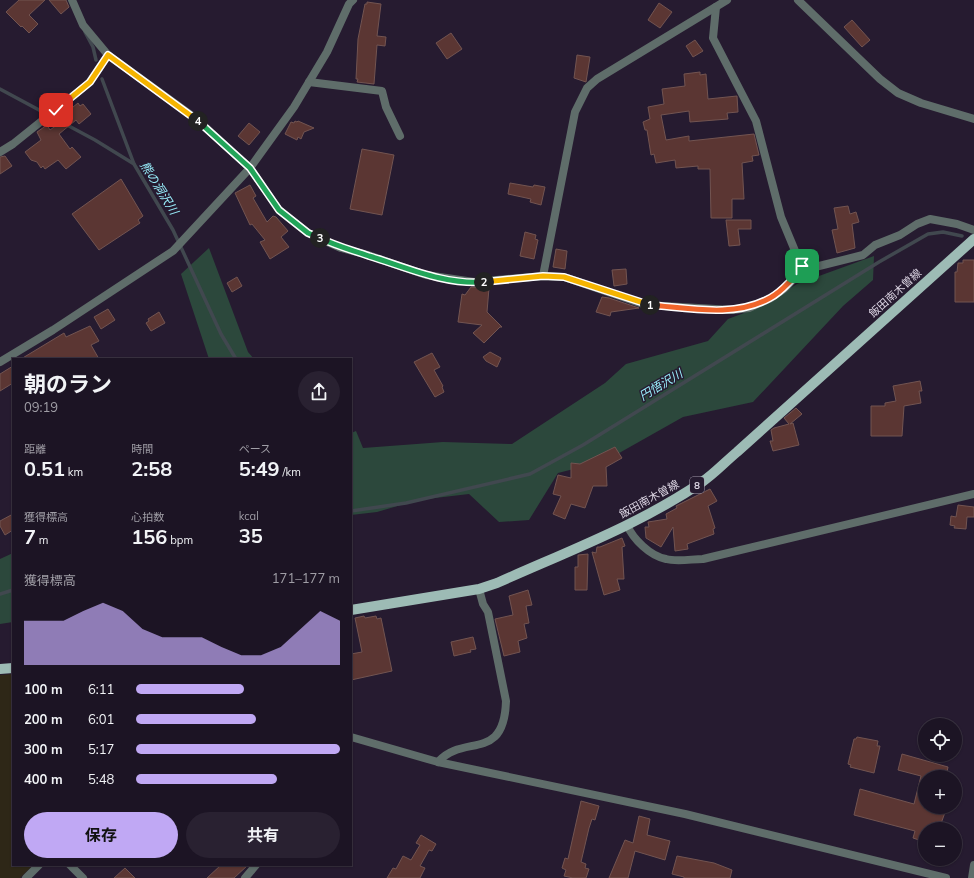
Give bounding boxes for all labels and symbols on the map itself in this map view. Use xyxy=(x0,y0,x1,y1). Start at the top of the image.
pin xyxy=(39,93,73,127)
pin: 4 xyxy=(188,111,208,131)
water label: 熊の洞沢川 xyxy=(137,158,183,219)
pin: 3 xyxy=(310,228,330,248)
pin xyxy=(785,249,819,283)
street label: 飯田南木曽線 xyxy=(866,266,924,320)
pin: 2 xyxy=(474,272,494,292)
pin: 1 xyxy=(640,295,660,315)
water label: 円悟沢川 xyxy=(636,365,687,403)
street label: 飯田南木曽線 xyxy=(617,477,681,521)
road number: 8 xyxy=(690,477,704,493)

